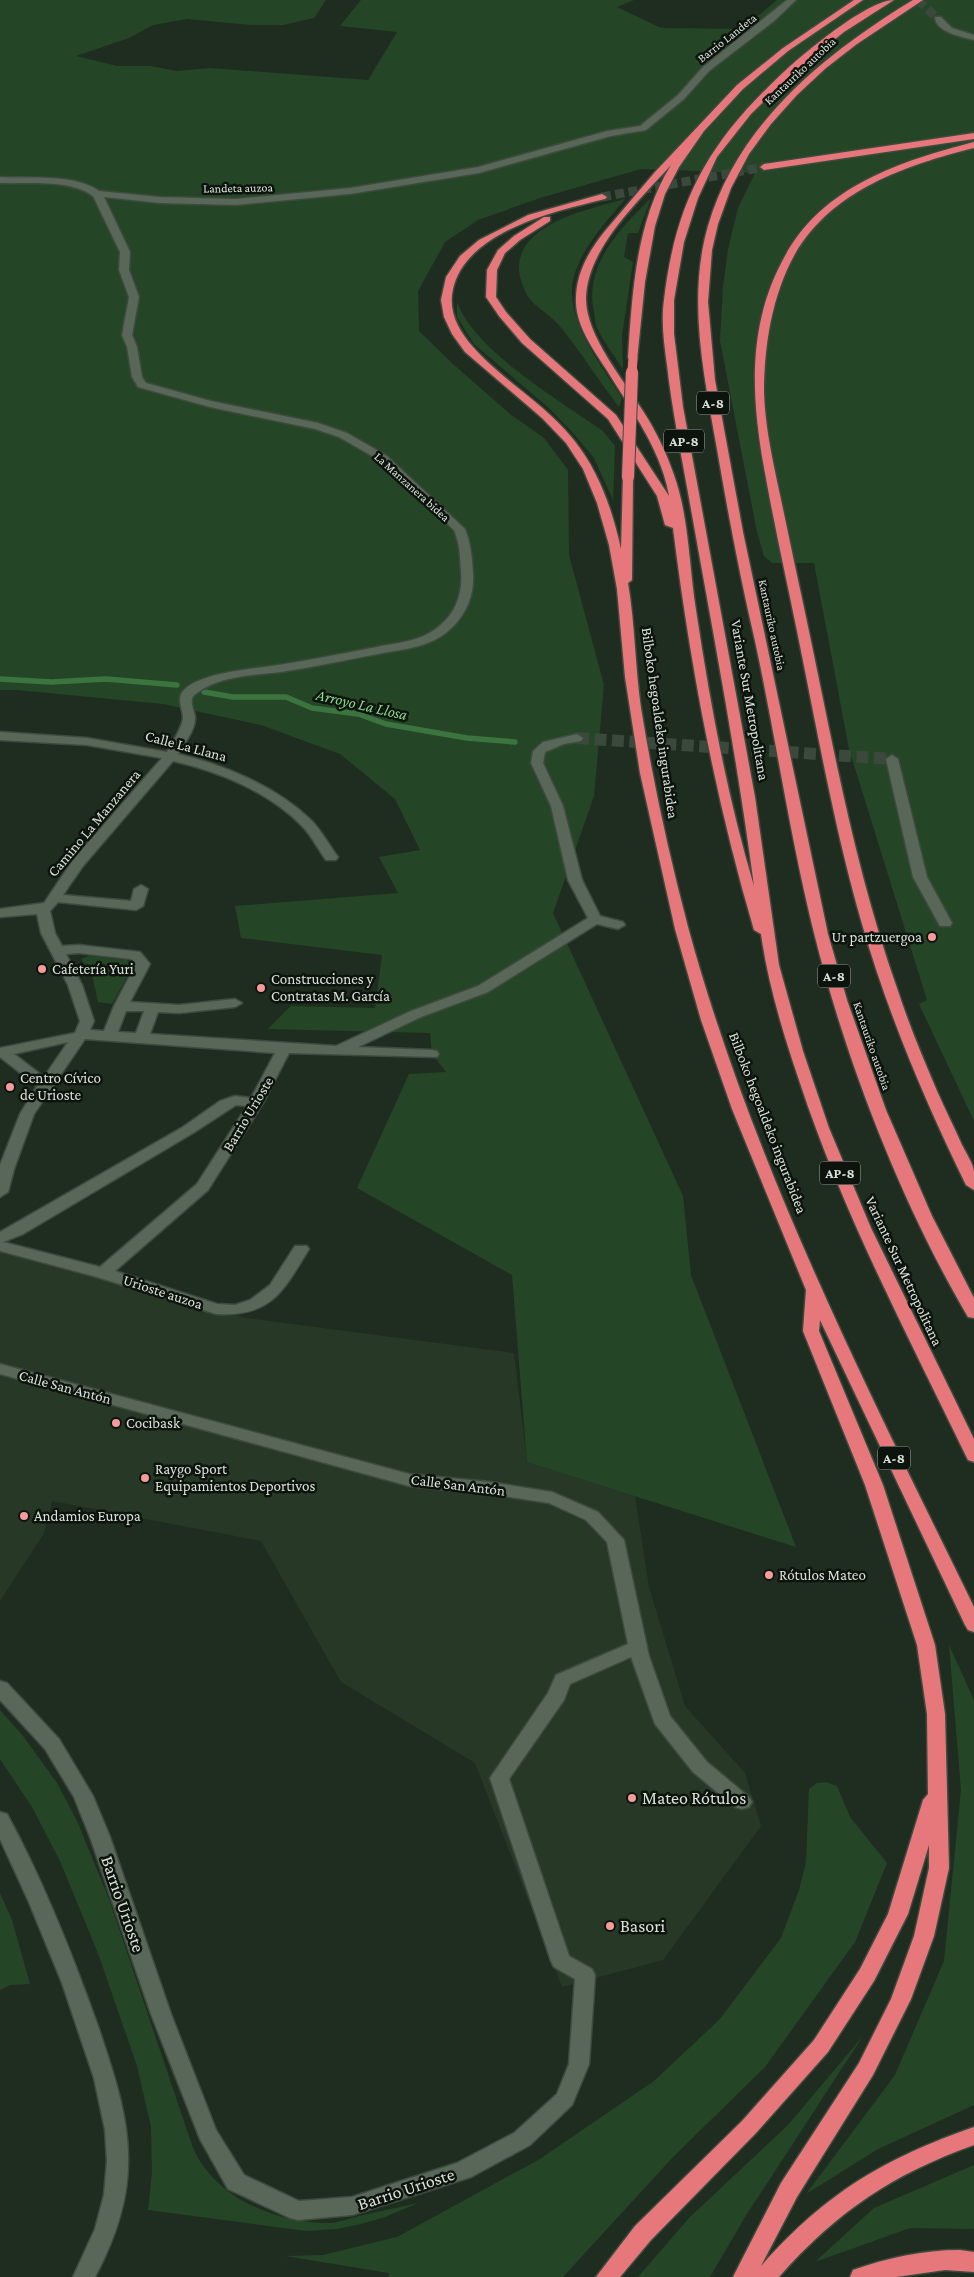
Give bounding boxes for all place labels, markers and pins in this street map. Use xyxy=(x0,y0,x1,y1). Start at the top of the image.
place label: Ur partzuergoa xyxy=(832,929,922,946)
marker: Ur partzuergoa xyxy=(926,931,938,943)
place label: Cafetería Yuri xyxy=(52,961,134,977)
marker: Cafetería Yuri xyxy=(36,963,48,975)
place label: Construcciones y Contratas M. García xyxy=(271,971,390,1004)
marker: Construcciones y Contratas M. García xyxy=(255,982,267,994)
place label: Centro Cívico de Urioste xyxy=(20,1070,101,1103)
marker: Centro Cívico de Urioste xyxy=(4,1081,16,1093)
place label: Cocibask xyxy=(126,1415,181,1431)
marker: Cocibask xyxy=(110,1417,122,1429)
place label: Raygo Sport Equipamientos Deportivos xyxy=(155,1461,315,1495)
marker: Raygo Sport Equipamientos Deportivos xyxy=(139,1472,151,1484)
place label: Andamios Europa xyxy=(34,1508,141,1525)
marker: Andamios Europa xyxy=(18,1510,30,1522)
place label: Rótulos Mateo xyxy=(779,1567,866,1583)
marker: Rótulos Mateo xyxy=(763,1569,775,1581)
place label: Mateo Rótulos xyxy=(642,1788,746,1808)
marker: Mateo Rótulos xyxy=(626,1792,638,1804)
place label: Basori xyxy=(620,1916,666,1936)
marker: Basori xyxy=(604,1920,616,1932)

